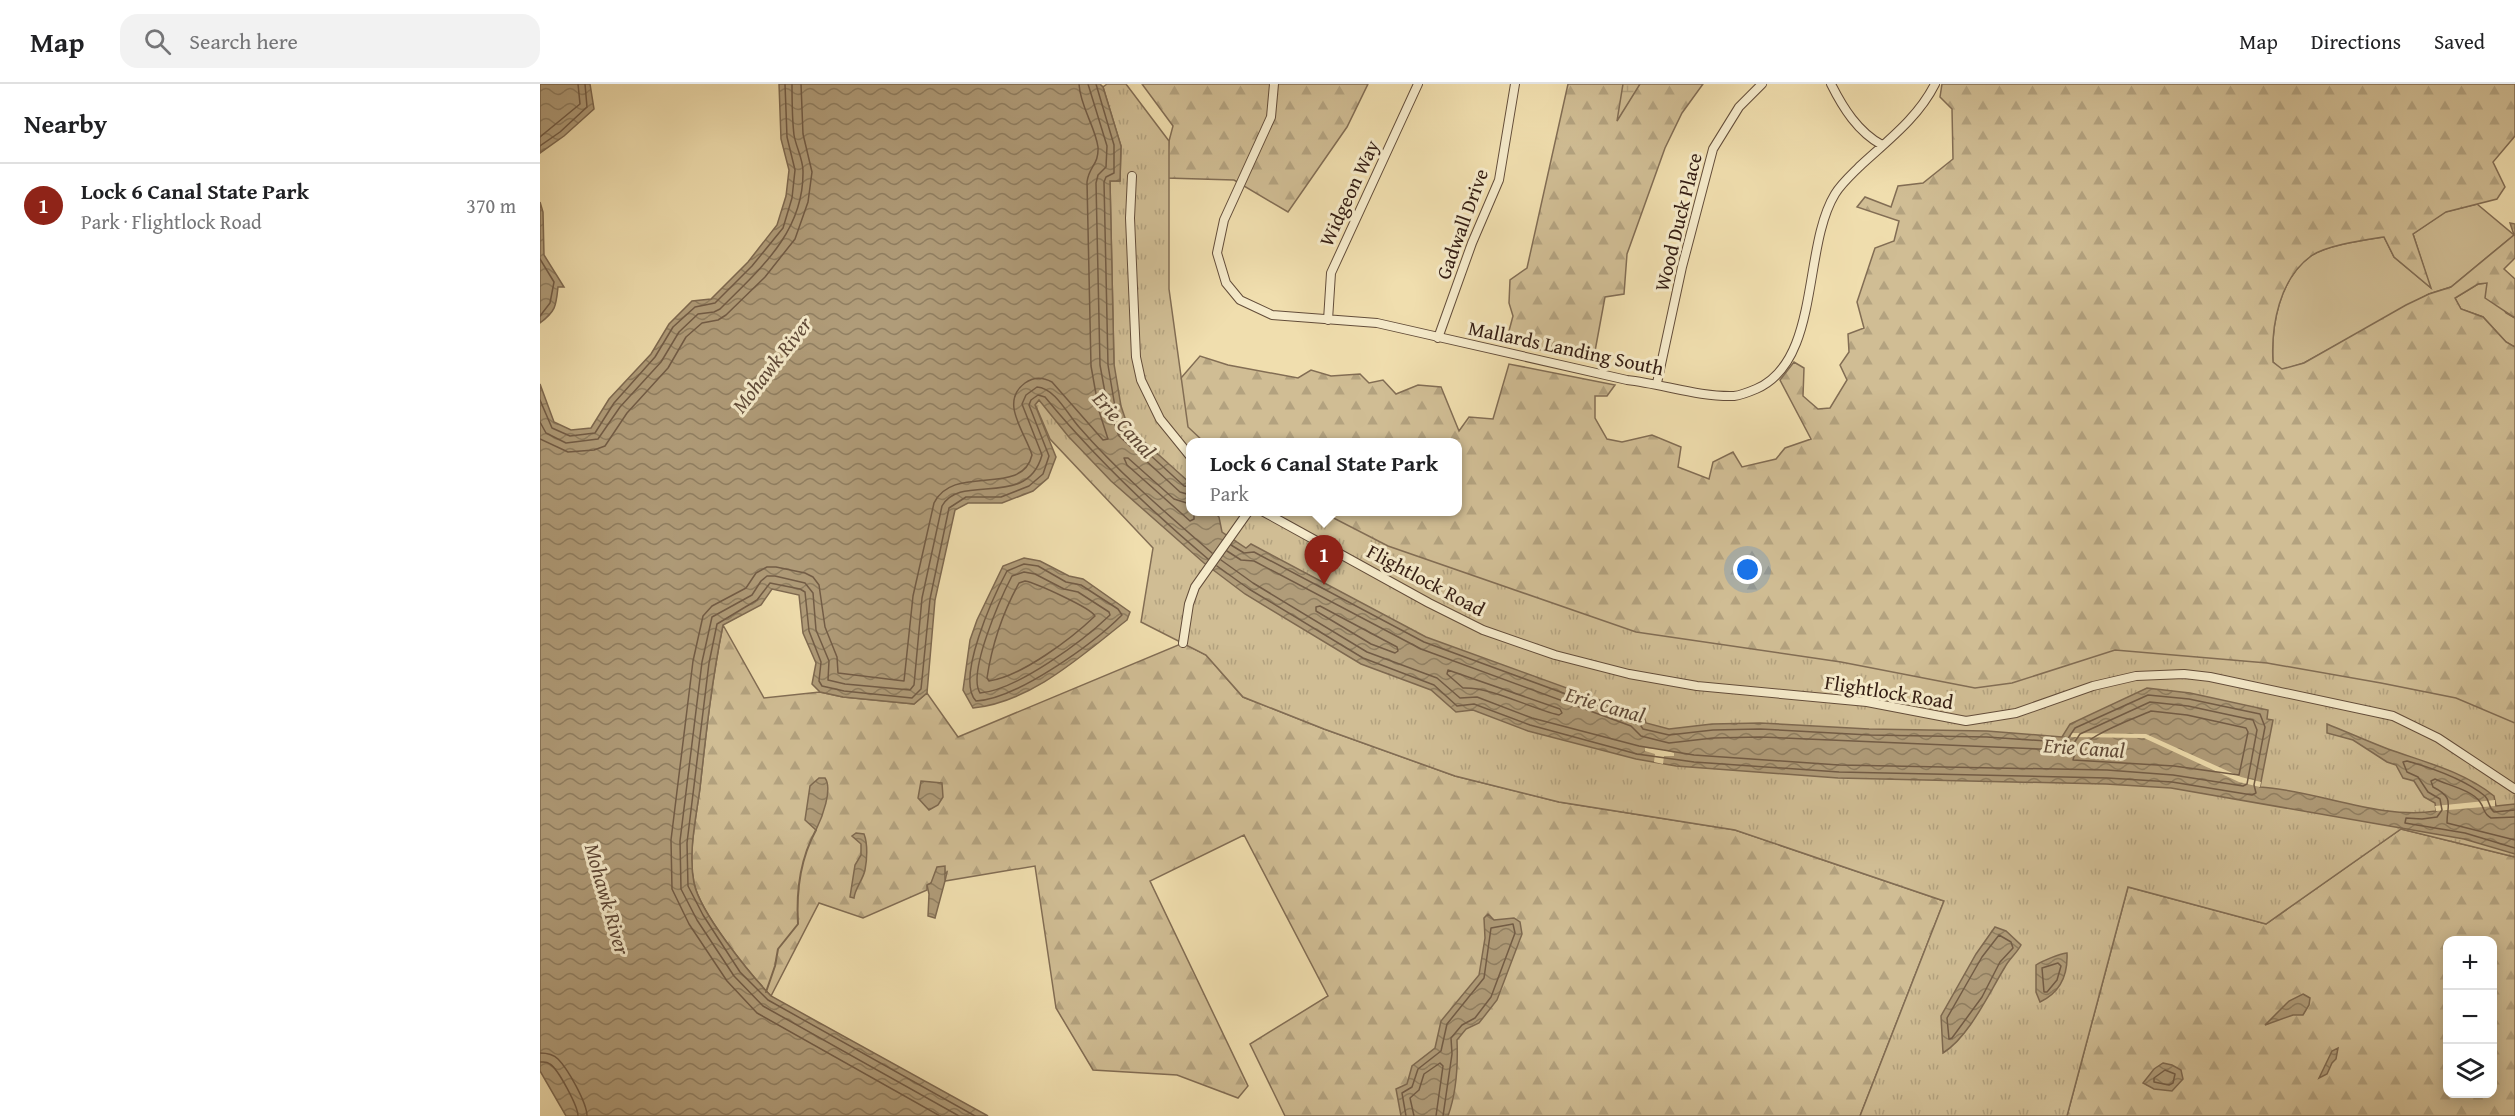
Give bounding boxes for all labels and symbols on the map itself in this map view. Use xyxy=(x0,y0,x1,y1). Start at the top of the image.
street label: Widgeon Way xyxy=(1311,135,1386,251)
street label: Wood Duck Place xyxy=(1646,150,1709,294)
street label: Gadwall Drive xyxy=(1428,164,1495,283)
water label: Mohawk River xyxy=(724,309,820,419)
street label: Mallards Landing South xyxy=(1466,313,1666,382)
water label: Erie Canal xyxy=(1085,383,1163,465)
pin: 1 xyxy=(1304,536,1344,585)
street label: Flightlock Road xyxy=(1362,536,1491,623)
your location xyxy=(1733,555,1762,584)
street label: Flightlock Road xyxy=(1823,667,1956,716)
water label: Erie Canal xyxy=(1561,678,1648,731)
water label: Erie Canal xyxy=(2041,729,2126,766)
water label: Mohawk River xyxy=(577,840,638,959)

